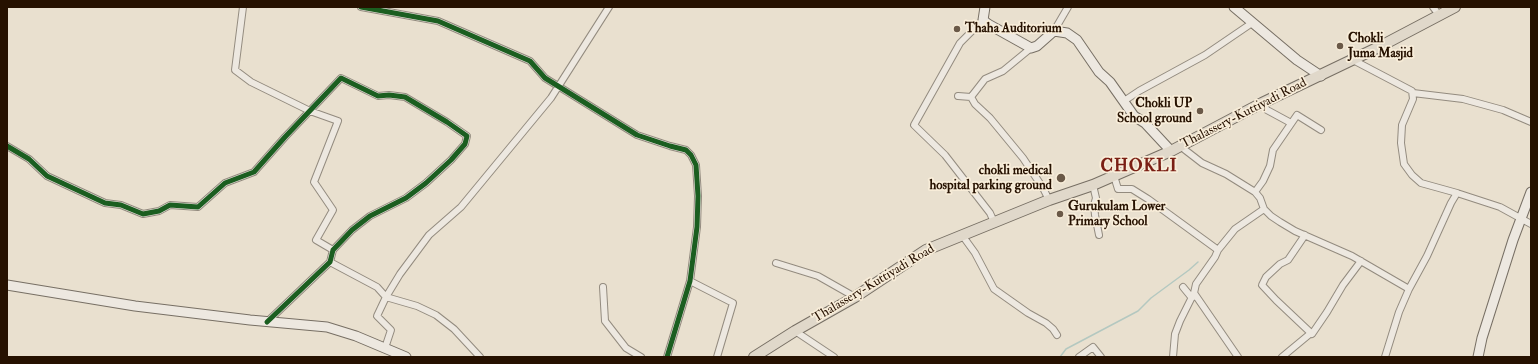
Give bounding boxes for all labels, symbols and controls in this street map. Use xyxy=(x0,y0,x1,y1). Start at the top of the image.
place label: Thaha Auditorium xyxy=(965,21,1062,37)
marker: Thaha Auditorium xyxy=(952,24,962,34)
place label: Chokli Juma Masjid xyxy=(1348,31,1413,62)
marker: Chokli Juma Masjid xyxy=(1335,41,1345,51)
street label: Thalassery-Kuttiyadi Road xyxy=(1178,75,1310,153)
place label: Chokli UP School ground xyxy=(1117,96,1192,127)
marker: Chokli UP School ground xyxy=(1195,106,1205,116)
district label: CHOKLI xyxy=(1100,157,1178,177)
place label: chokli medical hospital parking ground xyxy=(929,163,1052,194)
marker: chokli medical hospital parking ground xyxy=(1055,172,1067,184)
place label: Gurukulam Lower Primary School xyxy=(1068,199,1165,230)
marker: Gurukulam Lower Primary School xyxy=(1055,209,1065,219)
street label: Thalassery-Kuttiyadi Road xyxy=(810,241,938,327)

